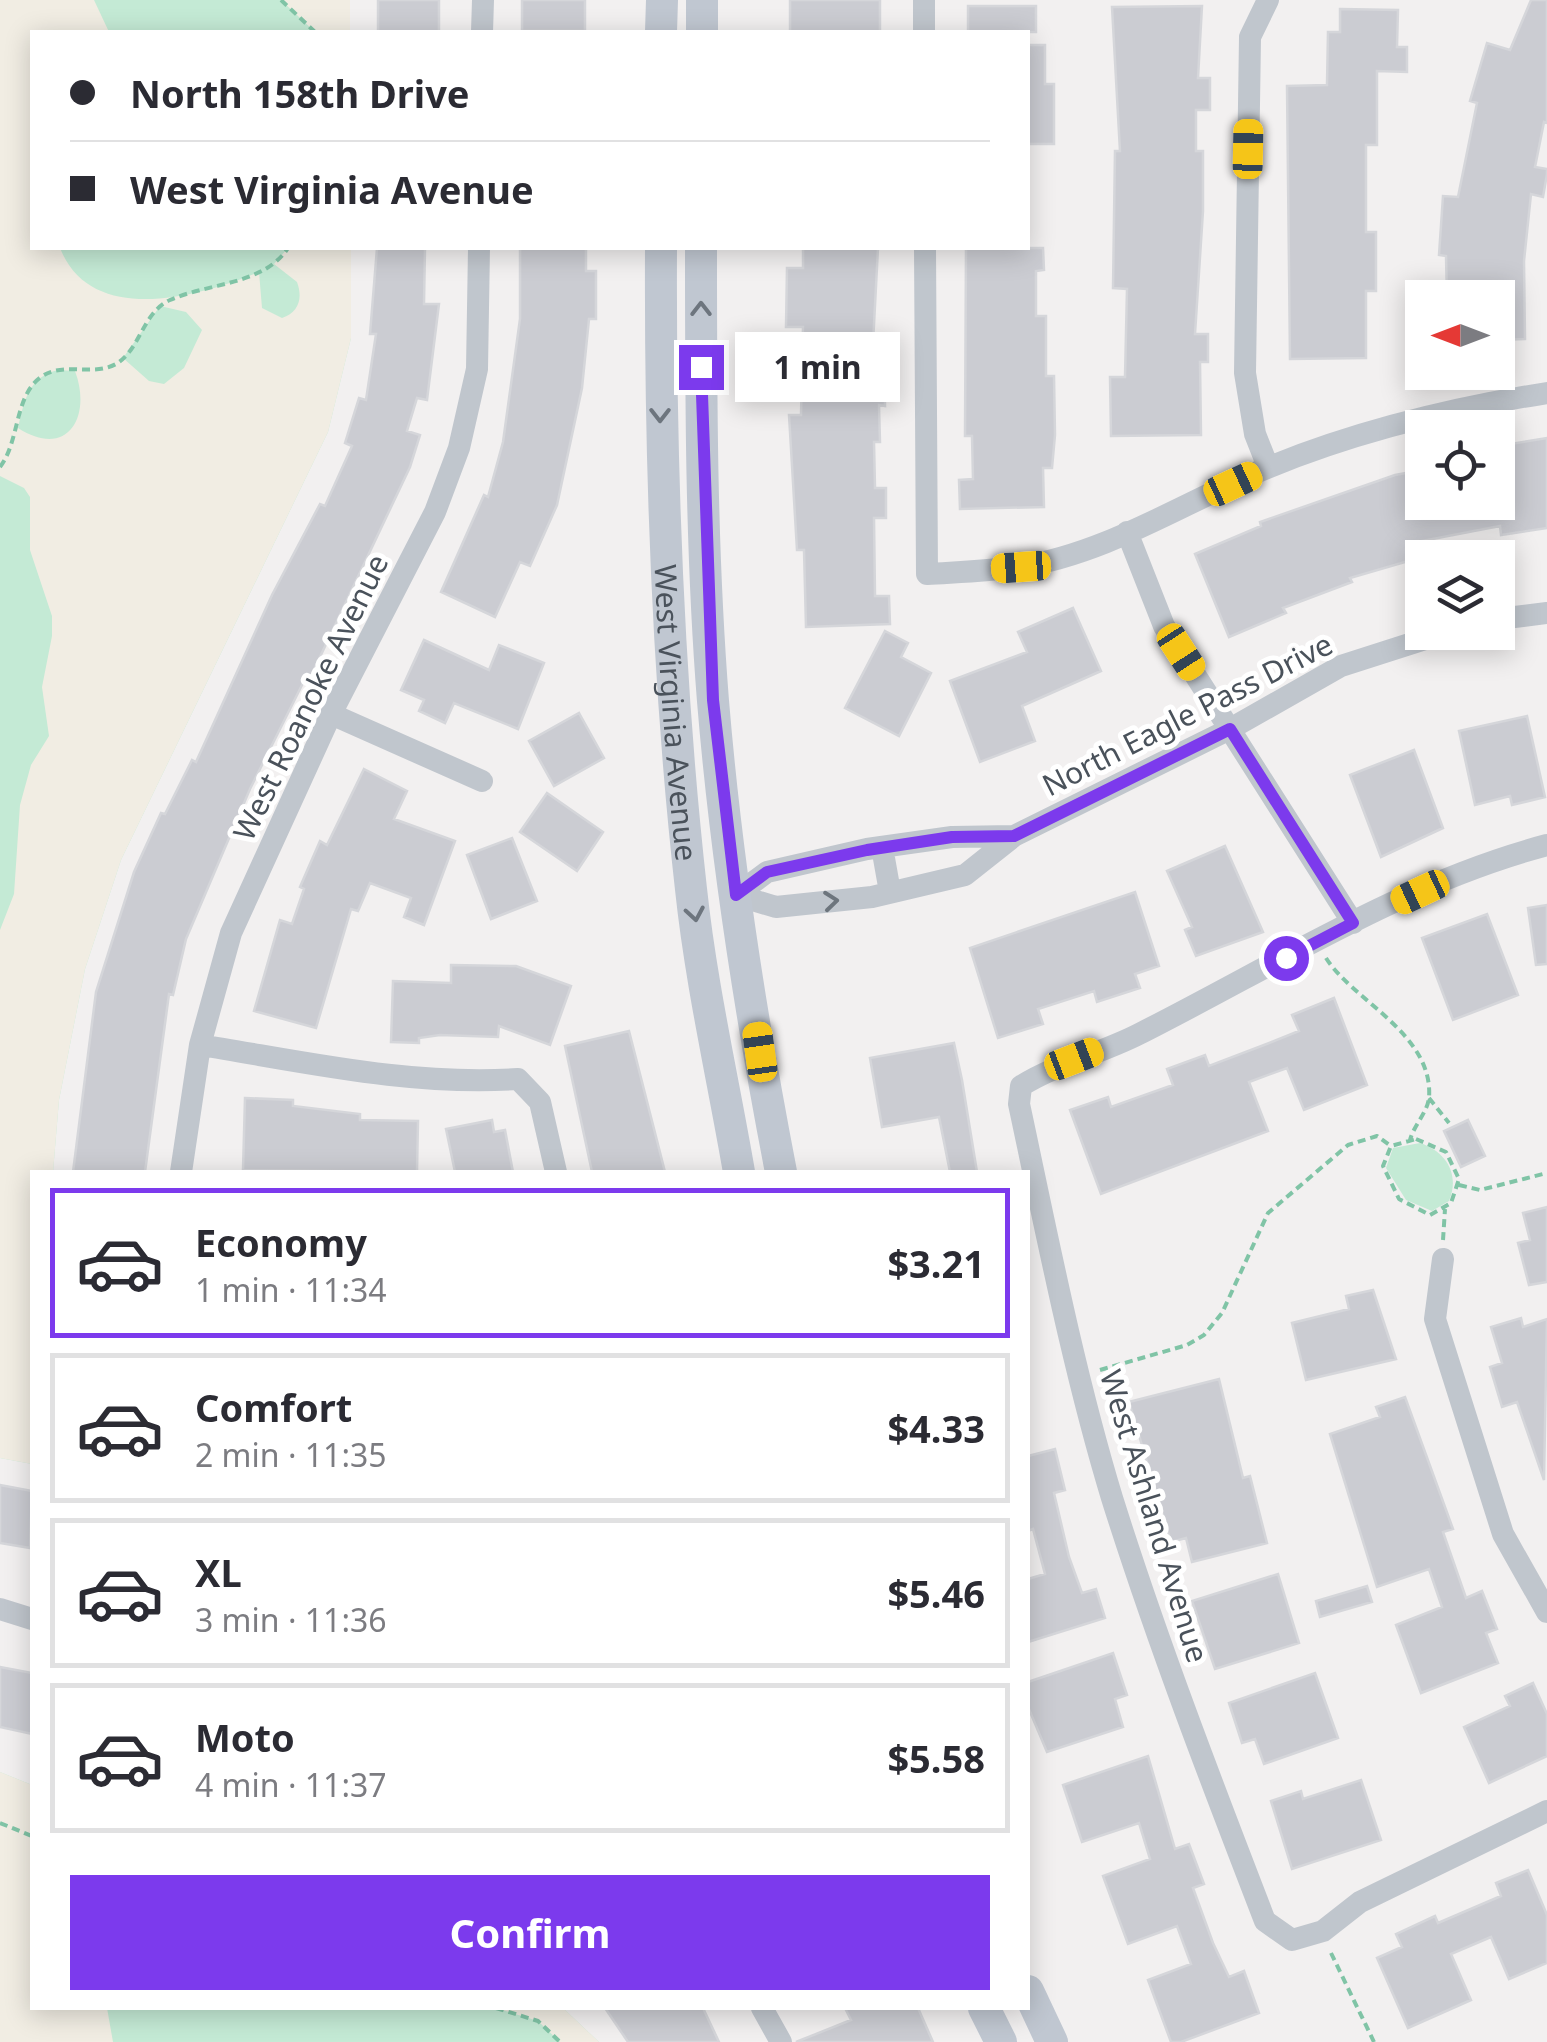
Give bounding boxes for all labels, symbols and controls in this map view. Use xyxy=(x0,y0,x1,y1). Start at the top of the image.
text: North 158th Drive xyxy=(130,67,470,119)
car xyxy=(1232,119,1264,179)
text: West Virginia Avenue xyxy=(130,163,534,215)
north arrow xyxy=(1405,280,1515,390)
map controls xyxy=(1405,280,1515,650)
one-way arrow xyxy=(690,301,712,316)
callout: 1 min xyxy=(736,332,901,402)
route end xyxy=(679,345,724,390)
text: 1 min xyxy=(773,345,862,388)
one-way arrow xyxy=(649,408,671,423)
button: locate xyxy=(1405,410,1515,520)
car xyxy=(1199,458,1267,510)
button: layers xyxy=(1405,540,1515,650)
street label: West Roanoke Avenue xyxy=(223,547,397,847)
car xyxy=(990,550,1052,584)
street label: West Virginia Avenue xyxy=(646,563,708,863)
car xyxy=(1152,619,1210,685)
street label: North Eagle Pass Drive xyxy=(1035,623,1339,805)
car xyxy=(1386,866,1454,918)
one-way arrow xyxy=(824,891,840,912)
one-way arrow xyxy=(683,905,704,922)
route start xyxy=(1264,936,1309,981)
car xyxy=(741,1020,779,1084)
car xyxy=(1041,1034,1107,1084)
text: Economy xyxy=(195,1216,367,1268)
icon: car xyxy=(75,1218,165,1308)
text: $3.21 xyxy=(887,1237,985,1289)
text: 1 min · 11:34 xyxy=(195,1268,387,1311)
street label: West Ashland Avenue xyxy=(1091,1365,1219,1667)
text: Comfort xyxy=(195,1381,352,1433)
icon: car xyxy=(75,1383,165,1473)
text: $4.33 xyxy=(887,1402,985,1454)
text: 2 min · 11:35 xyxy=(195,1433,387,1476)
text: XL xyxy=(195,1546,242,1598)
icon: car xyxy=(75,1548,165,1638)
text: $5.46 xyxy=(887,1567,985,1619)
text: 3 min · 11:36 xyxy=(195,1598,387,1641)
text: Moto xyxy=(195,1711,295,1763)
icon: car xyxy=(75,1713,165,1803)
text: $5.58 xyxy=(887,1732,985,1784)
text: 4 min · 11:37 xyxy=(195,1763,387,1806)
button: Confirm xyxy=(70,1875,990,1990)

